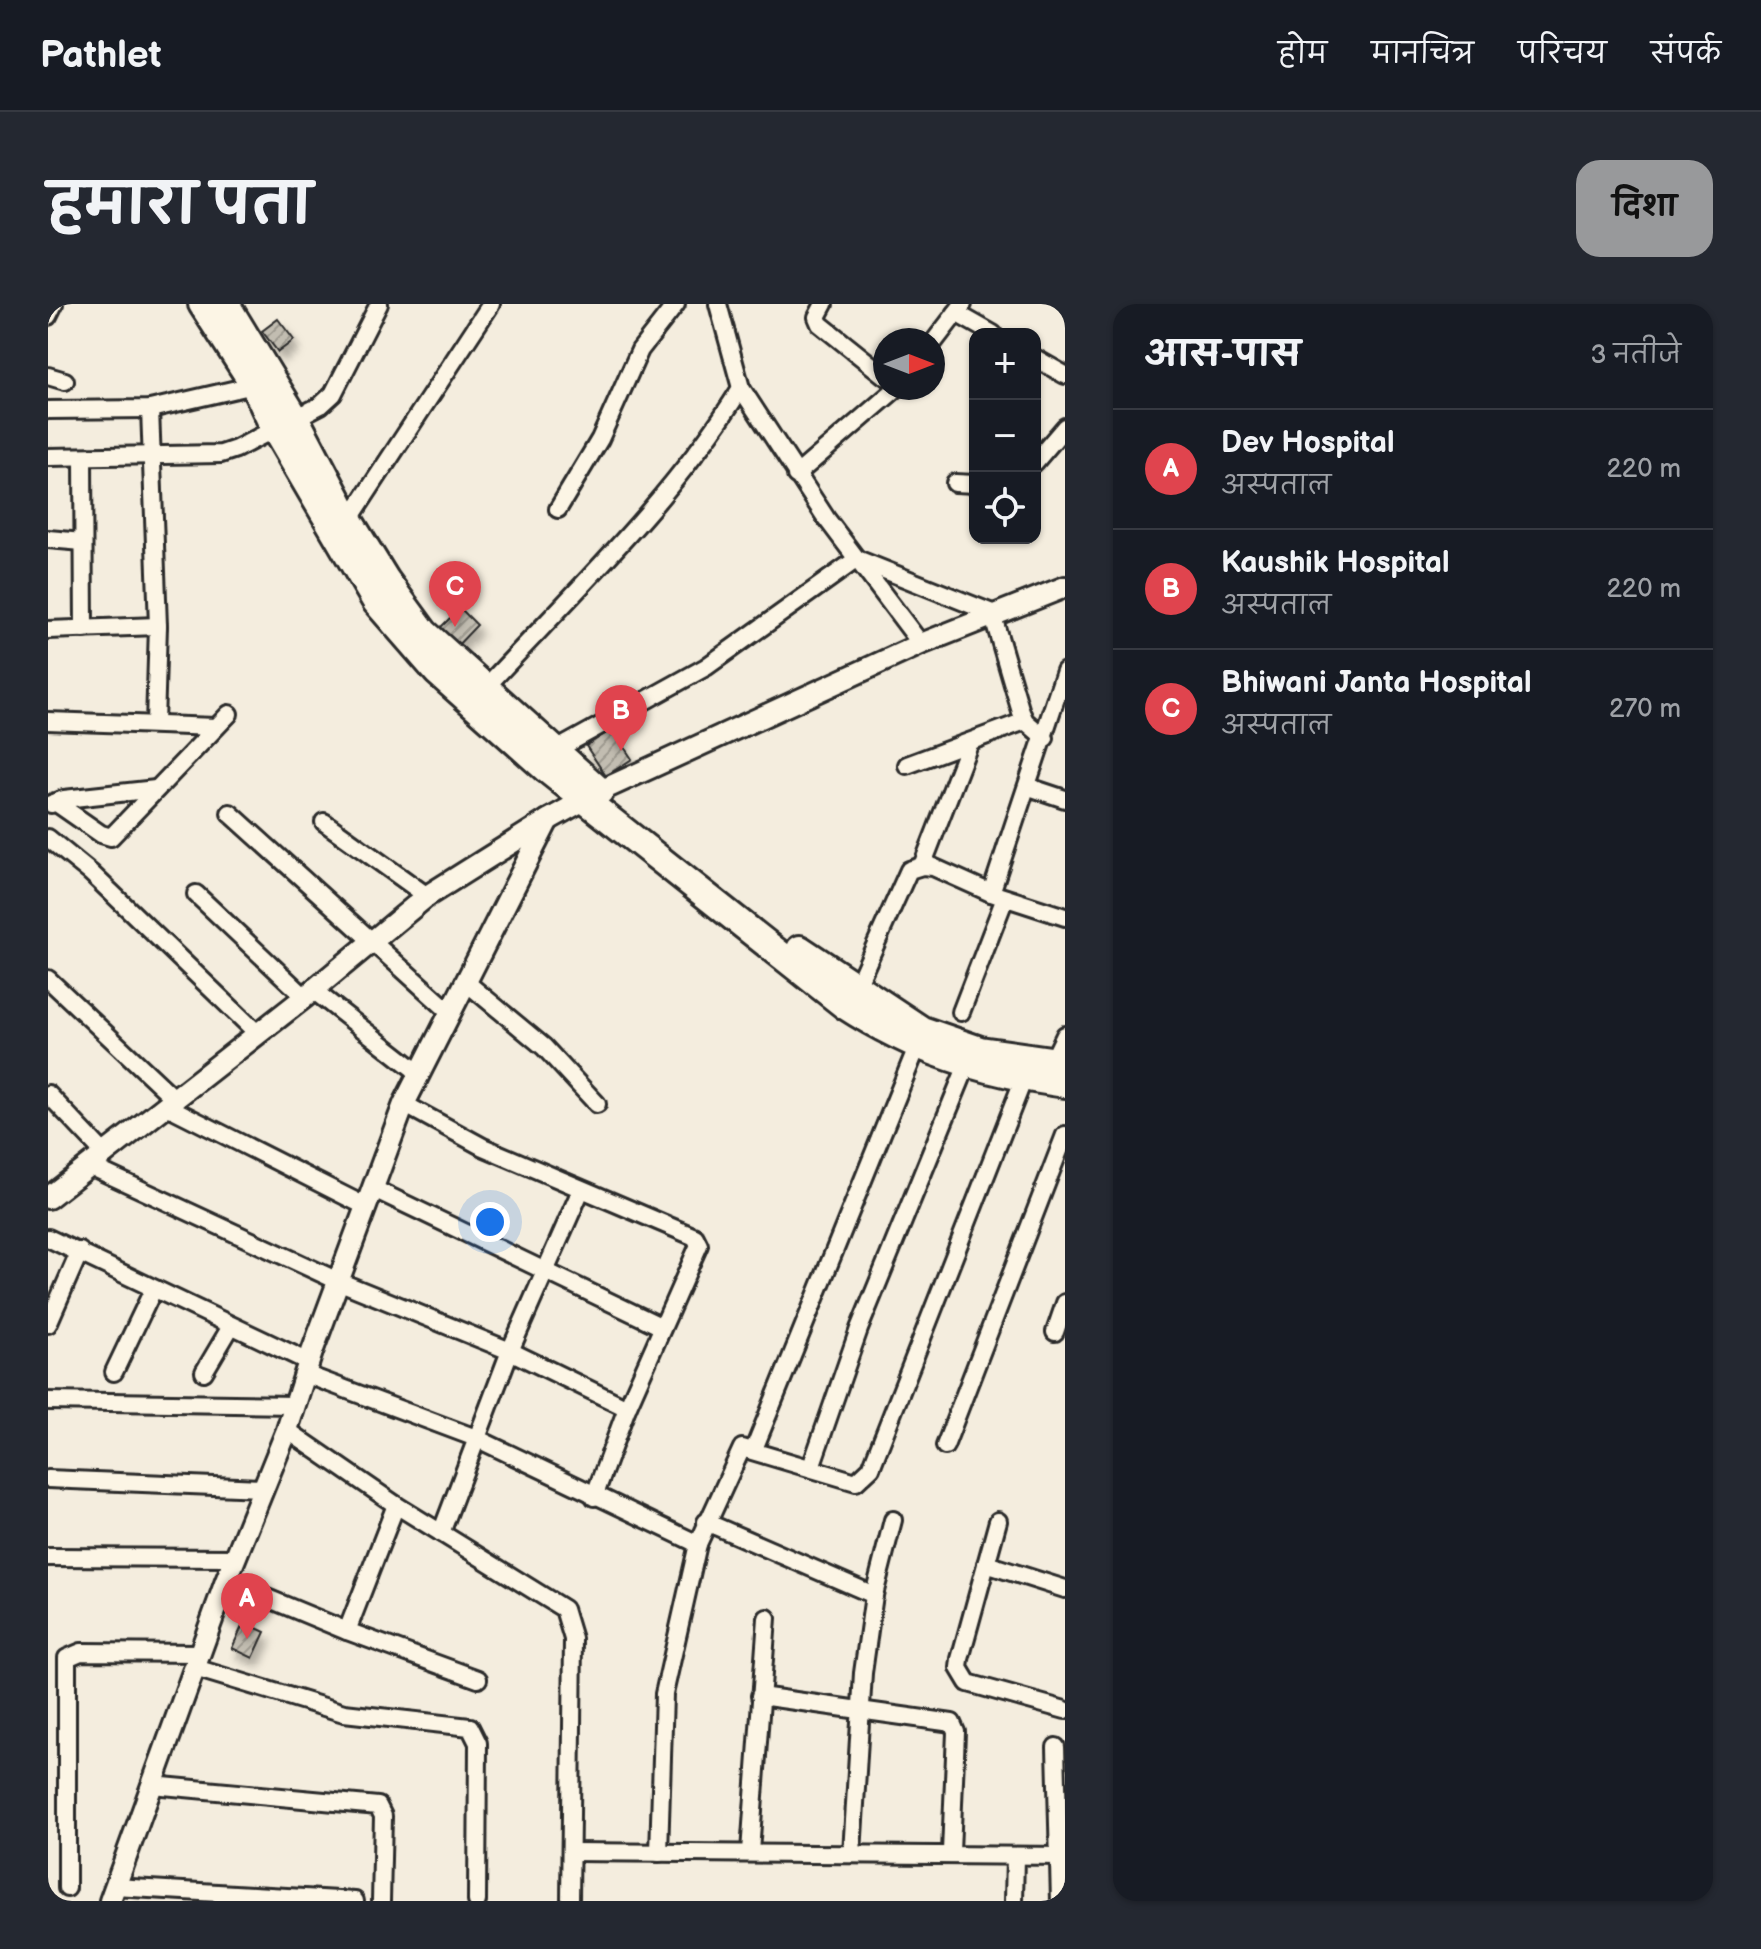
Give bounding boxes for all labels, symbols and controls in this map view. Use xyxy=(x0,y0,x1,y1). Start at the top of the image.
text: Pathlet xyxy=(40,33,161,78)
text: होम xyxy=(1278,38,1327,71)
text: मानचित्र xyxy=(1371,38,1474,71)
text: परिचय xyxy=(1518,38,1607,71)
text: संपर्क xyxy=(1651,38,1721,71)
button: दिशा xyxy=(1576,160,1713,257)
text: हमारा पता xyxy=(48,173,312,240)
north arrow xyxy=(873,328,945,400)
map controls xyxy=(969,328,1041,544)
button: + xyxy=(969,328,1041,400)
text: आस-पास xyxy=(1145,334,1301,375)
text: 3 नतीजे xyxy=(1591,340,1681,371)
button: − xyxy=(969,400,1041,472)
text: Dev Hospital xyxy=(1221,425,1394,461)
text: A xyxy=(1163,454,1179,485)
text: 220 m xyxy=(1607,454,1681,485)
text: अस्पताल xyxy=(1221,471,1331,502)
button: locate xyxy=(969,472,1041,544)
text: Kaushik Hospital xyxy=(1221,545,1449,581)
pin: C xyxy=(429,561,481,627)
text: B xyxy=(1162,574,1180,605)
text: 220 m xyxy=(1607,574,1681,605)
text: अस्पताल xyxy=(1221,591,1331,622)
text: Bhiwani Janta Hospital xyxy=(1221,665,1531,701)
pin: B xyxy=(595,685,647,751)
text: C xyxy=(1162,694,1180,725)
text: 270 m xyxy=(1609,694,1681,725)
text: अस्पताल xyxy=(1221,711,1331,742)
your location xyxy=(470,1202,510,1242)
pin: A xyxy=(221,1573,273,1639)

